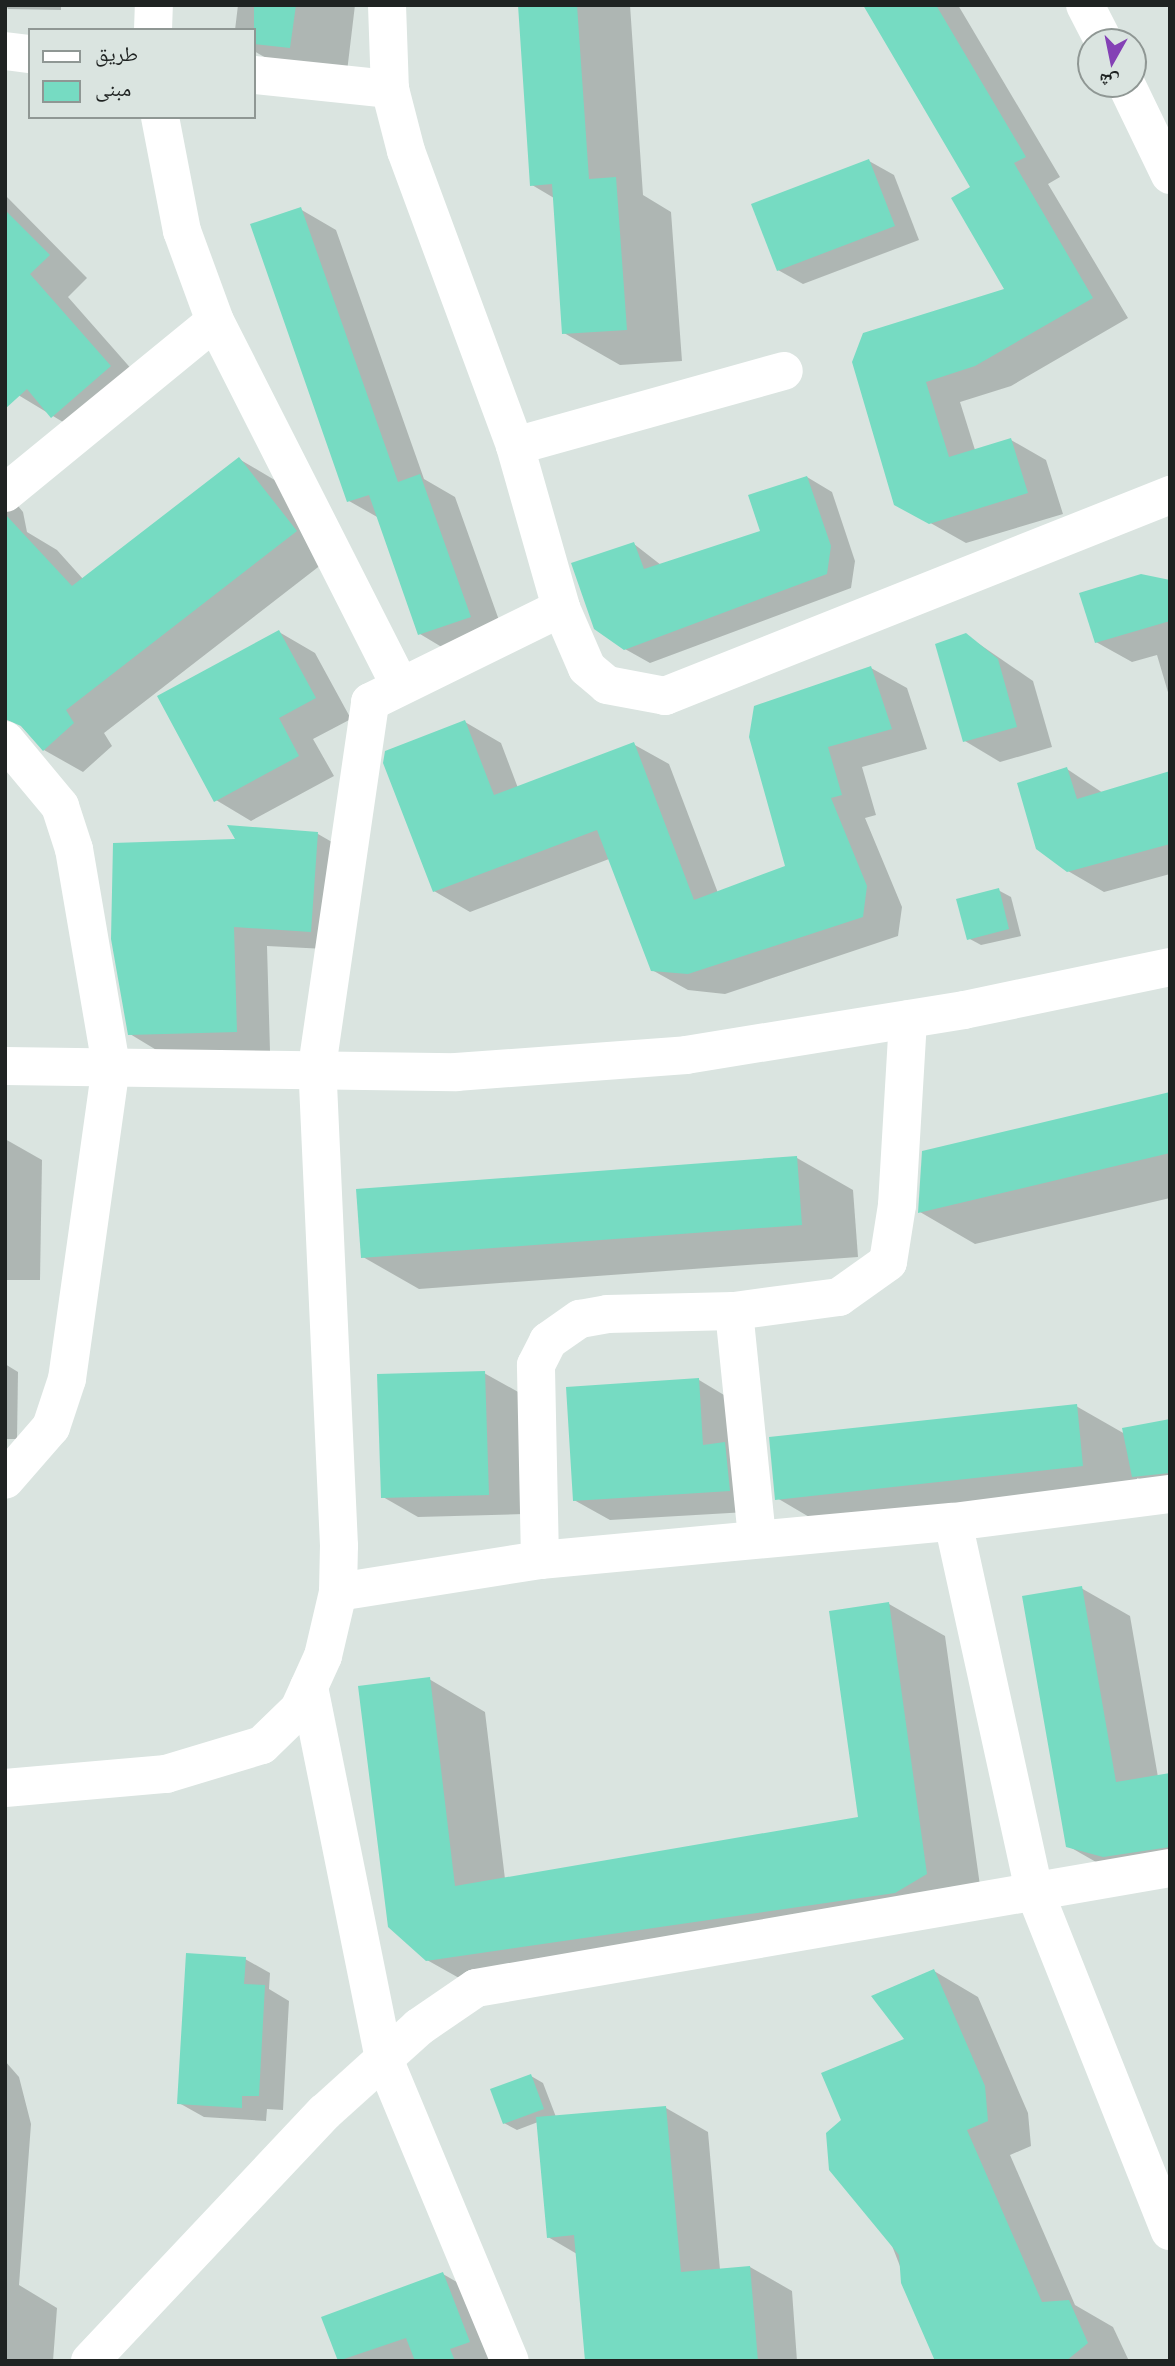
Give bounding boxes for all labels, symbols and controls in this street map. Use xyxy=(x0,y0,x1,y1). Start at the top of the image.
legend xyxy=(28,28,256,119)
north arrow xyxy=(1077,28,1147,98)
text: طريق xyxy=(95,39,138,67)
text: ش xyxy=(1097,68,1121,96)
text: مبنى xyxy=(95,74,131,102)

